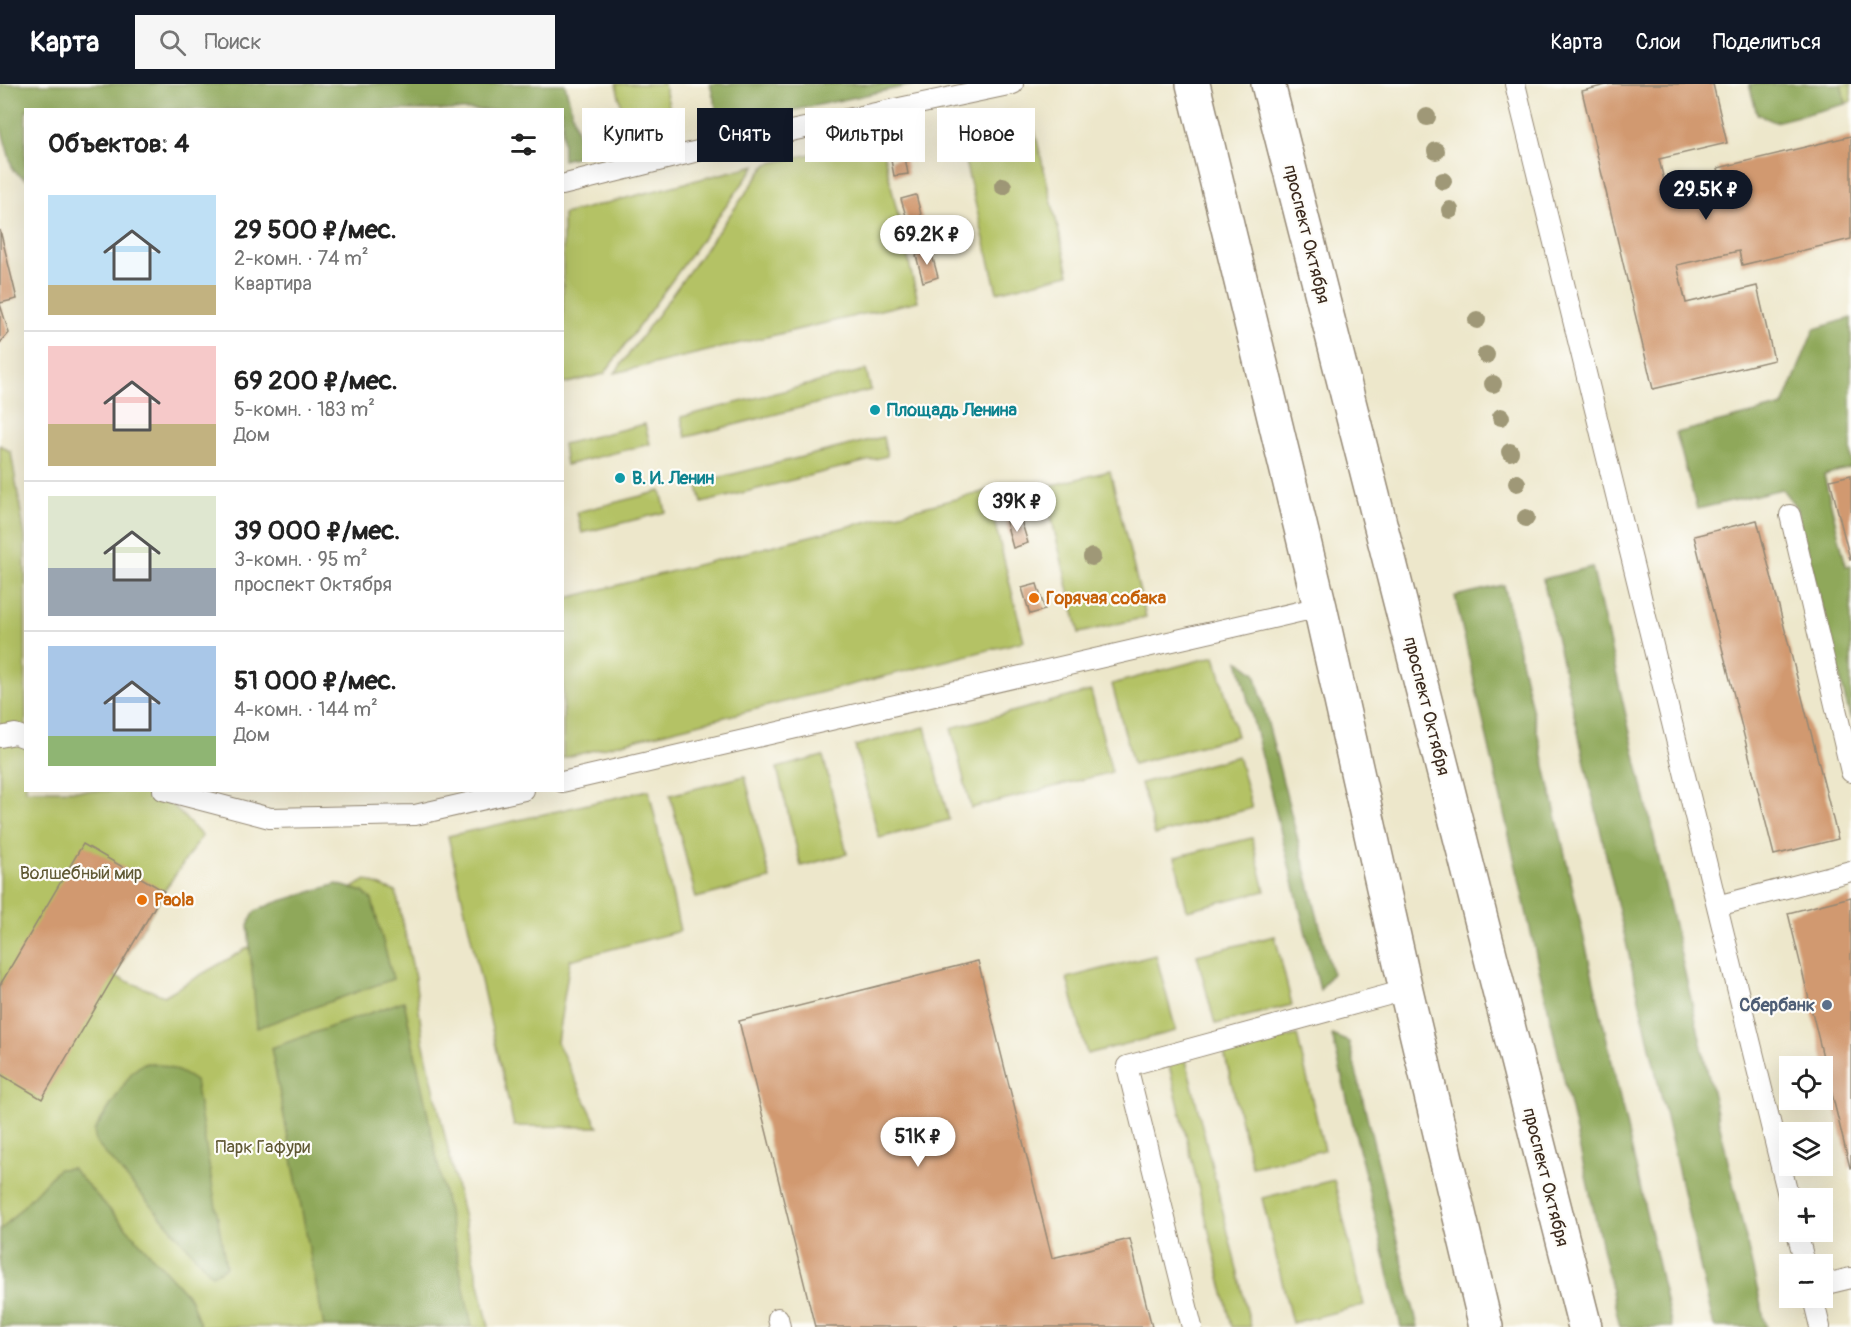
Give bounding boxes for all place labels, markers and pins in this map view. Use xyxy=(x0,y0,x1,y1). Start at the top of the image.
pin: 29.5K ₽ xyxy=(1651,170,1761,221)
pin: 69.2K ₽ xyxy=(872,215,982,266)
place label: Площадь Ленина xyxy=(887,399,1017,422)
marker: Площадь Ленина xyxy=(868,403,882,417)
place label: В. И. Ленин xyxy=(632,467,714,490)
marker: В. И. Ленин xyxy=(613,471,627,485)
pin: 39K ₽ xyxy=(975,482,1059,533)
place label: Горячая собака xyxy=(1046,587,1167,610)
marker: Горячая собака xyxy=(1027,591,1041,605)
place label: Paola xyxy=(154,889,195,912)
marker: Paola xyxy=(135,893,149,907)
place label: Сбербанк xyxy=(1739,994,1815,1017)
marker: Сбербанк xyxy=(1820,998,1834,1012)
pin: 51K ₽ xyxy=(876,1117,960,1168)

